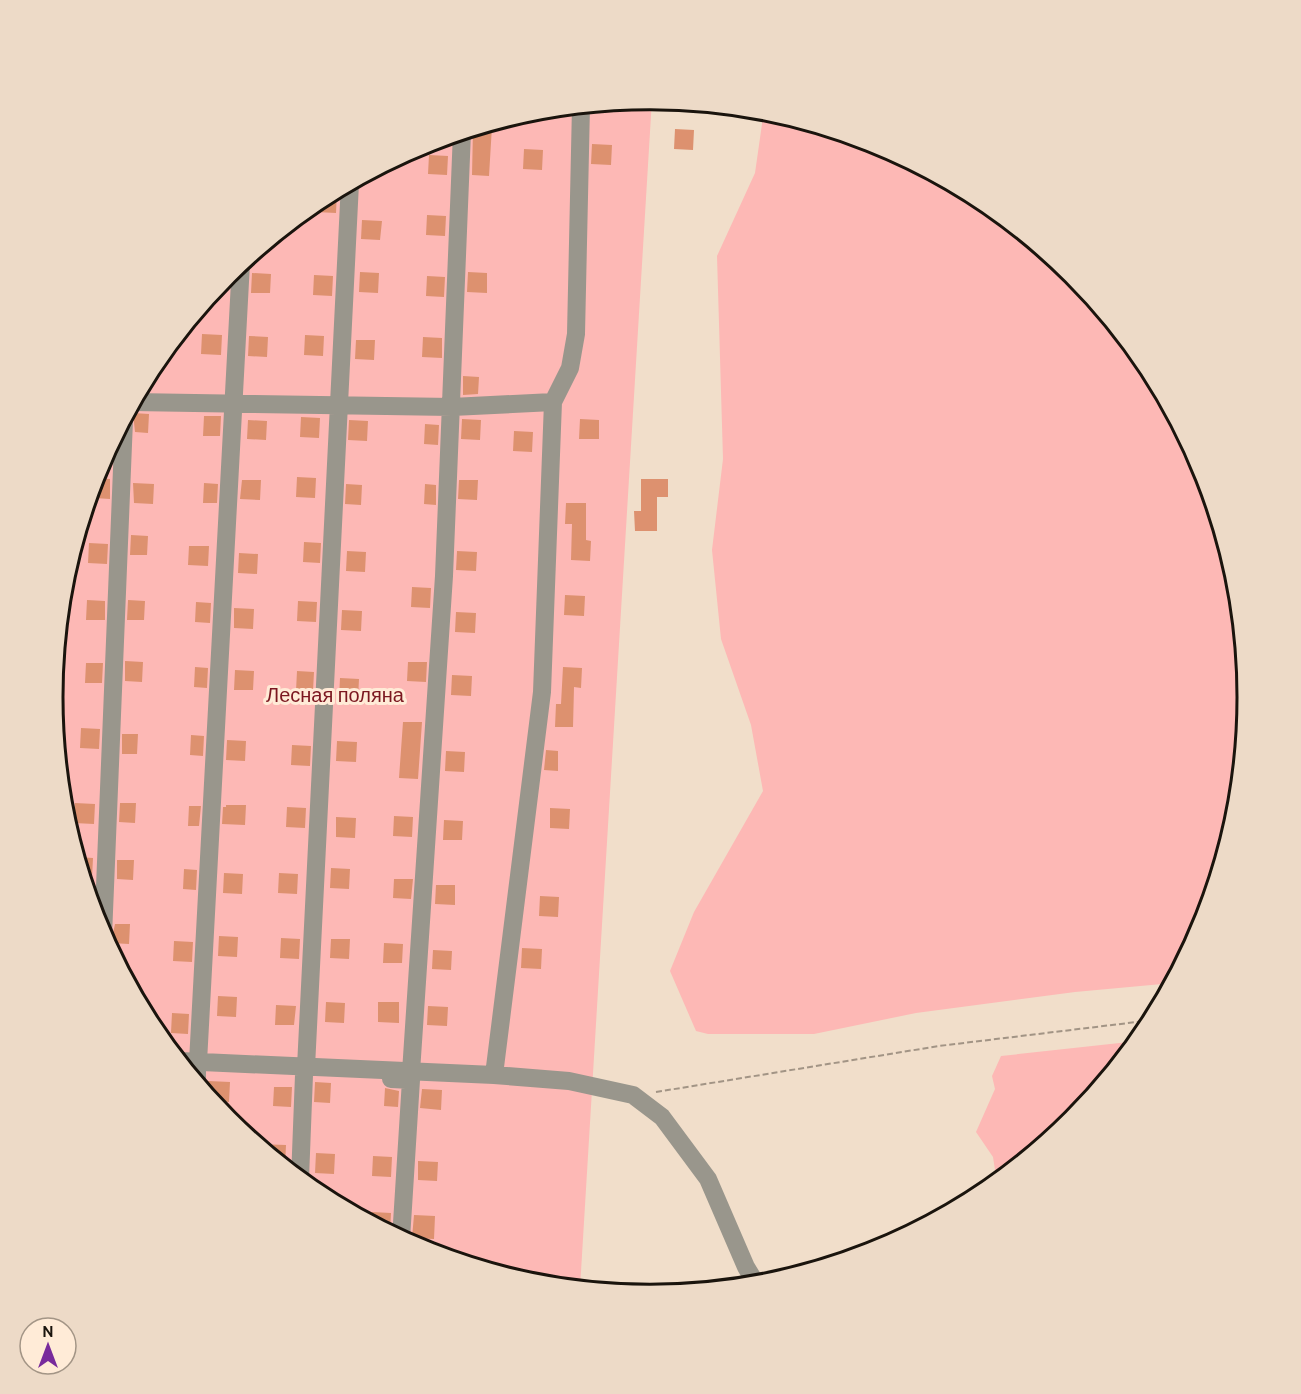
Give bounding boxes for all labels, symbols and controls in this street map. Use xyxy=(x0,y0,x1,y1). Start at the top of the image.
park label: Лесная поляна xyxy=(266,683,405,707)
north arrow xyxy=(18,1316,78,1376)
text: N xyxy=(42,1322,54,1341)

